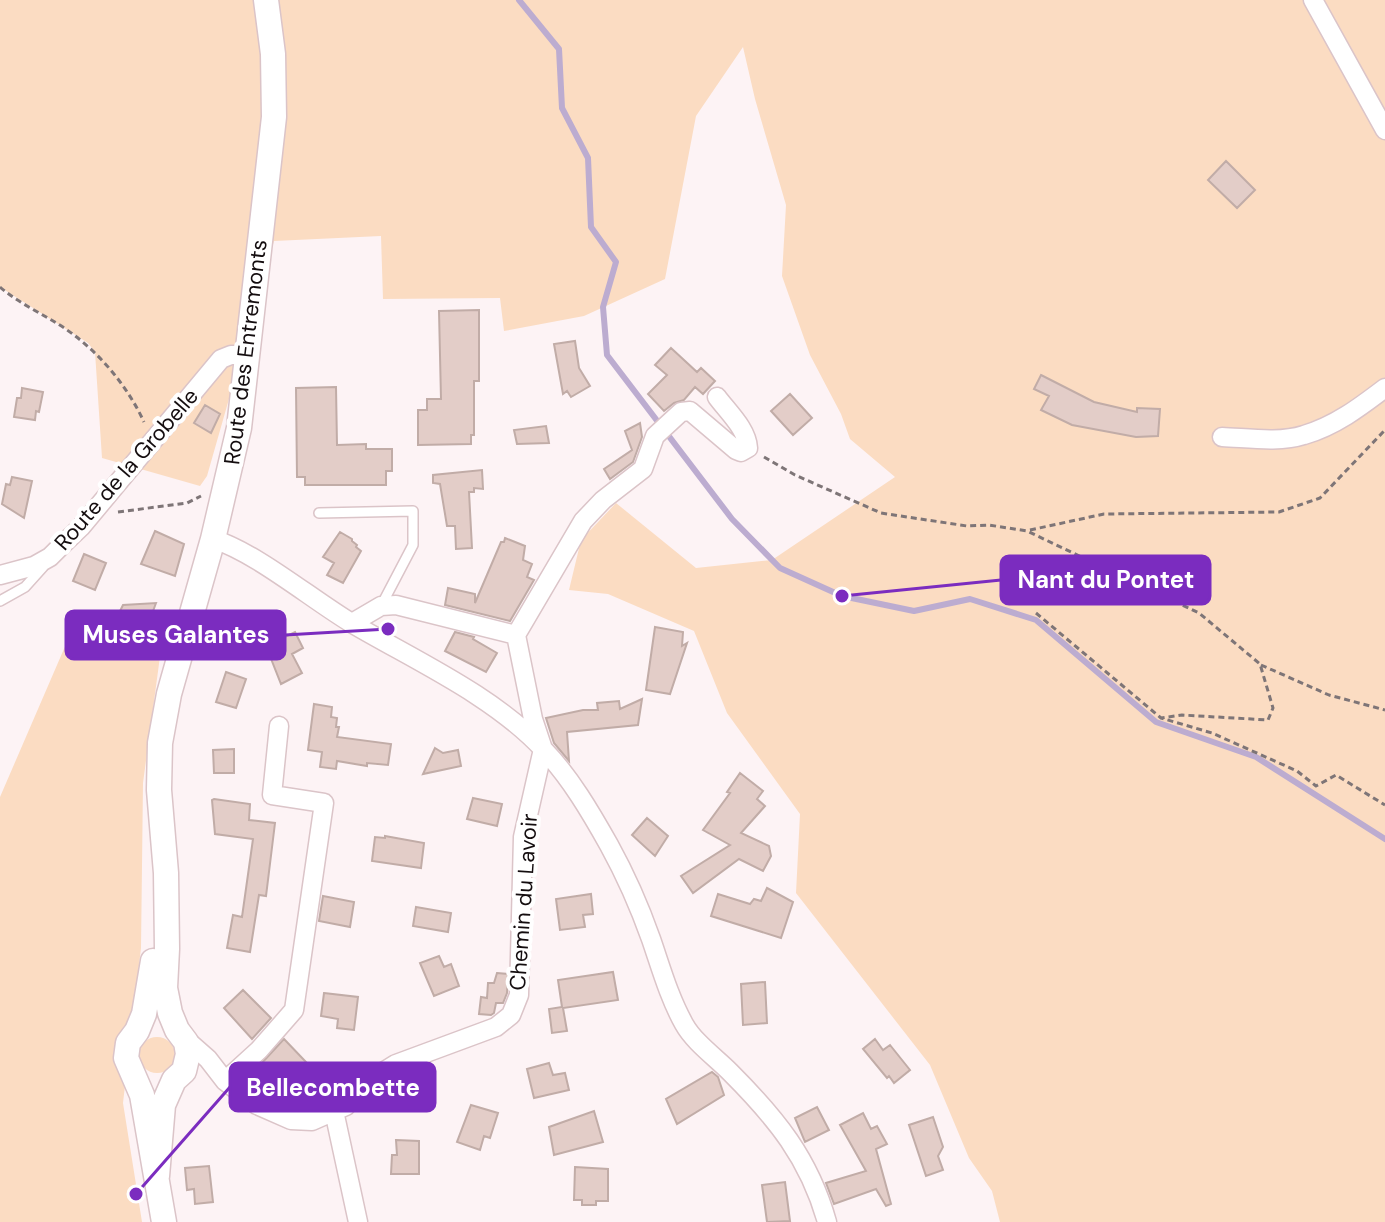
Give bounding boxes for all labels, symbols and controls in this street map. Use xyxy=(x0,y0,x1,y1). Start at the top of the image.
street label: Route des Entremonts xyxy=(217,238,274,466)
street label: Route de la Grobelle xyxy=(48,382,205,556)
callout: Nant du Pontet xyxy=(1001,556,1210,604)
text: Nant du Pontet xyxy=(1018,564,1194,595)
callout: Muses Galantes xyxy=(66,611,285,659)
text: Muses Galantes xyxy=(83,619,270,650)
street label: Chemin du Lavoir xyxy=(503,813,544,991)
callout: Bellecombette xyxy=(230,1063,435,1111)
text: Bellecombette xyxy=(246,1072,420,1103)

